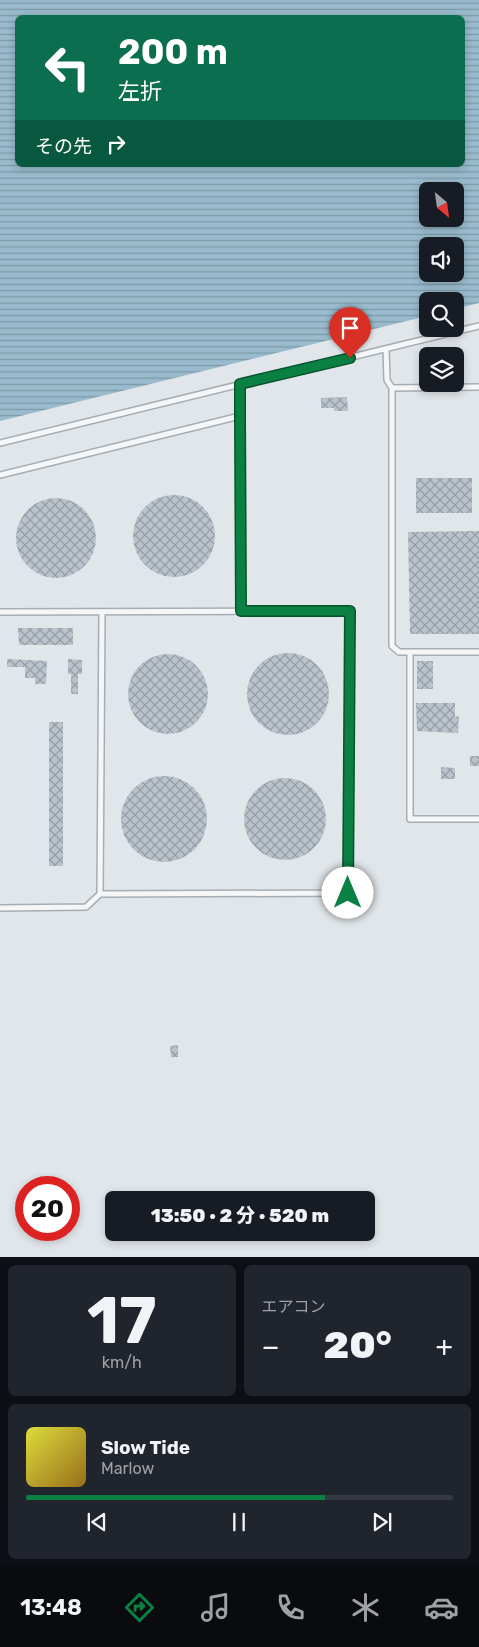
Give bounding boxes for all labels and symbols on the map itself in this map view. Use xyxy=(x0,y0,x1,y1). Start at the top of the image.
north arrow xyxy=(419,182,464,228)
pin xyxy=(329,307,371,358)
position arrow xyxy=(321,866,373,918)
speed limit sign: 20 xyxy=(15,1176,80,1241)

